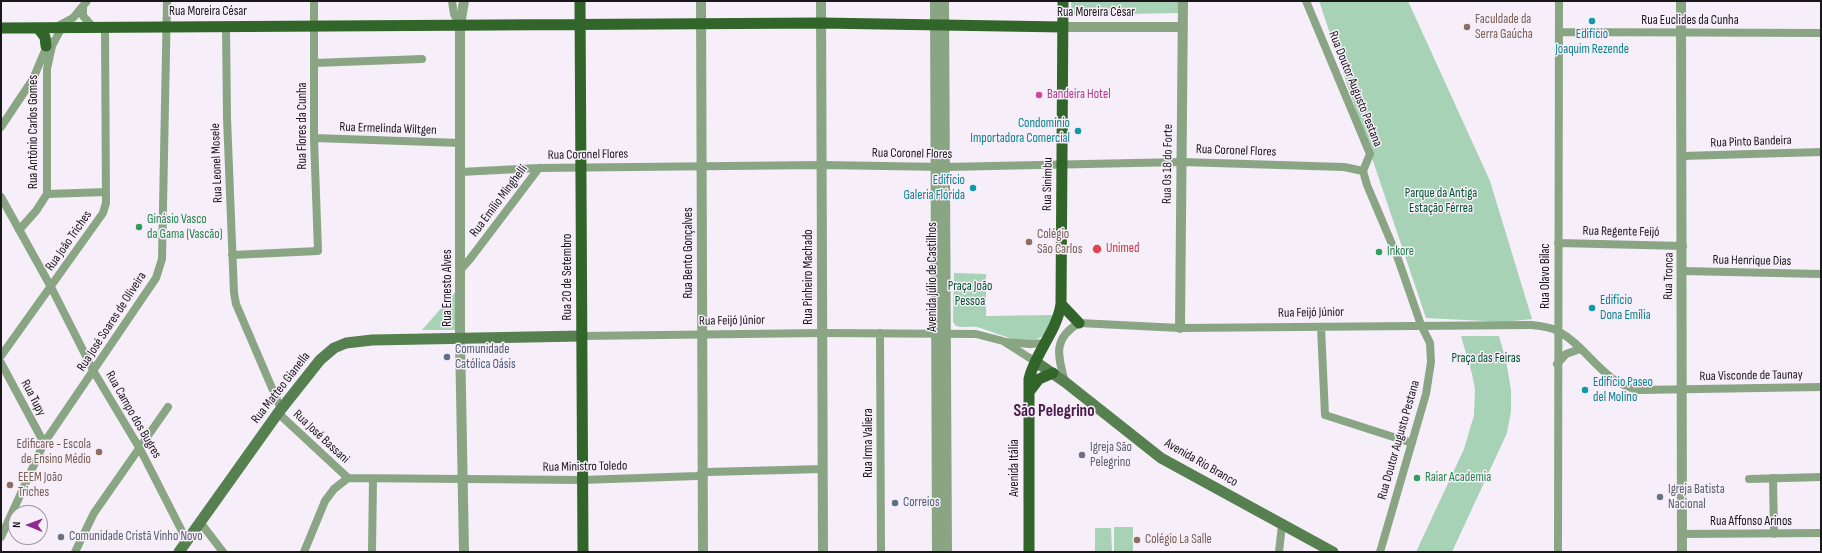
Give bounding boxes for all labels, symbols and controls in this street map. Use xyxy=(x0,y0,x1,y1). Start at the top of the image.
street label: Rua Moreira César xyxy=(169,4,247,20)
street label: Rua Moreira César xyxy=(1057,5,1135,21)
place label: Faculdade da Serra Gaúcha xyxy=(1475,12,1533,43)
street label: Rua Euclides da Cunha xyxy=(1641,13,1739,29)
marker: Edifício Joaquim Rezende xyxy=(1587,16,1597,26)
marker: Faculdade da Serra Gaúcha xyxy=(1462,22,1472,32)
place label: Edifício Joaquim Rezende xyxy=(1555,27,1629,58)
street label: Rua Doutor Augusto Pestana xyxy=(1325,29,1385,149)
street label: Rua Antônio Carlos Gomes xyxy=(26,75,42,189)
street label: Rua Flores da Cunha xyxy=(295,82,311,170)
place label: Bandeira Hotel xyxy=(1047,87,1111,103)
marker: Bandeira Hotel xyxy=(1034,90,1044,100)
place label: Condomínio Importadora Comercial xyxy=(970,116,1070,147)
street label: Rua Ermelinda Wiltgen xyxy=(339,120,437,138)
street label: Rua Leonel Mosele xyxy=(208,123,226,203)
street label: Rua Os 18 do Forte xyxy=(1160,124,1176,204)
marker: Condomínio Importadora Comercial xyxy=(1073,126,1083,136)
street label: Rua Pinto Bandeira xyxy=(1710,133,1792,151)
street label: Rua Coronel Flores xyxy=(1196,142,1276,160)
street label: Rua Coronel Flores xyxy=(872,145,952,163)
street label: Rua Coronel Flores xyxy=(548,146,628,164)
street label: Rua Sinimbu xyxy=(1040,157,1056,211)
street label: Rua Emílio Minghelli xyxy=(467,162,531,240)
place label: Edifício Galeria Flórida xyxy=(903,173,965,204)
marker: Edifício Galeria Flórida xyxy=(968,183,978,193)
park label: Parque da Antiga Estação Férrea xyxy=(1405,186,1477,217)
street label: Rua Bento Gonçalves xyxy=(681,207,697,299)
street label: Rua João Triches xyxy=(42,208,96,274)
place label: Ginásio Vasco da Gama (Vascão) xyxy=(147,212,223,243)
marker: Ginásio Vasco da Gama (Vascão) xyxy=(134,222,144,232)
street label: Avenida Júlio de Castilhos xyxy=(925,222,941,332)
street label: Rua Regente Feijó xyxy=(1582,224,1660,240)
place label: Colégio São Carlos xyxy=(1037,227,1082,258)
street label: Rua Pinheiro Machado xyxy=(801,229,817,325)
street label: Rua 20 de Setembro xyxy=(560,234,576,320)
marker: Colégio São Carlos xyxy=(1024,237,1034,247)
place label: Unimed xyxy=(1106,241,1139,257)
marker: Unimed xyxy=(1091,243,1103,255)
street label: Rua Olavo Bilac xyxy=(1538,243,1554,309)
place label: Inkore xyxy=(1387,244,1414,260)
marker: Inkore xyxy=(1374,247,1384,257)
street label: Rua Ernesto Alves xyxy=(440,249,456,327)
street label: Rua Tronca xyxy=(1661,252,1677,300)
street label: Rua Henrique Dias xyxy=(1713,253,1791,269)
street label: Rua José Soares de Oliveira xyxy=(74,269,150,375)
park label: Praça João Pessoa xyxy=(948,279,992,310)
place label: Edifício Dona Emília xyxy=(1600,293,1651,324)
marker: Edifício Dona Emília xyxy=(1587,303,1597,313)
street label: Rua Feijó Júnior xyxy=(1278,305,1344,321)
street label: Rua Feijó Júnior xyxy=(699,313,765,329)
place label: Comunidade Católica Oásis xyxy=(455,342,516,373)
street label: Rua Matteo Gianella xyxy=(248,349,314,427)
park label: Praça das Feiras xyxy=(1452,351,1520,367)
marker: Comunidade Católica Oásis xyxy=(442,352,452,362)
street label: Rua Visconde de Taunay xyxy=(1699,367,1803,385)
street label: Rua Campo dos Bugres xyxy=(102,369,164,461)
place label: Edifício Paseo del Molino xyxy=(1593,375,1653,406)
street label: Rua Tupy xyxy=(17,377,49,419)
street label: Rua Doutor Augusto Pestana xyxy=(1375,379,1423,501)
marker: Edifício Paseo del Molino xyxy=(1580,385,1590,395)
district label: São Pelegrino xyxy=(1013,402,1095,422)
street label: Rua José Bassani xyxy=(290,407,352,467)
street label: Rua Irma Valiera xyxy=(861,408,877,478)
street label: Avenida Rio Branco xyxy=(1161,436,1241,490)
place label: Edificare - Escola de Ensino Médio xyxy=(17,437,91,468)
street label: Avenida Itália xyxy=(1007,439,1023,497)
place label: Igreja São Pelegrino xyxy=(1090,440,1132,471)
marker: Edificare - Escola de Ensino Médio xyxy=(94,447,104,457)
marker: Igreja São Pelegrino xyxy=(1077,450,1087,460)
street label: Rua Ministro Toledo xyxy=(543,458,627,476)
place label: EEEM João Triches xyxy=(18,470,62,501)
place label: Raiar Academia xyxy=(1425,470,1491,486)
marker: Raiar Academia xyxy=(1412,473,1422,483)
marker: EEEM João Triches xyxy=(5,480,15,490)
place label: Igreja Batista Nacional xyxy=(1668,482,1725,513)
marker: Igreja Batista Nacional xyxy=(1655,492,1665,502)
place label: Correios xyxy=(903,495,940,511)
marker: Correios xyxy=(890,498,900,508)
north arrow xyxy=(8,505,48,545)
street label: Rua Affonso Arinos xyxy=(1710,514,1792,530)
text: N xyxy=(10,522,23,528)
place label: Comunidade Cristã Vinho Novo xyxy=(69,529,203,545)
marker: Comunidade Cristã Vinho Novo xyxy=(56,532,66,542)
place label: Colégio La Salle xyxy=(1145,532,1212,548)
marker: Colégio La Salle xyxy=(1132,535,1142,545)

